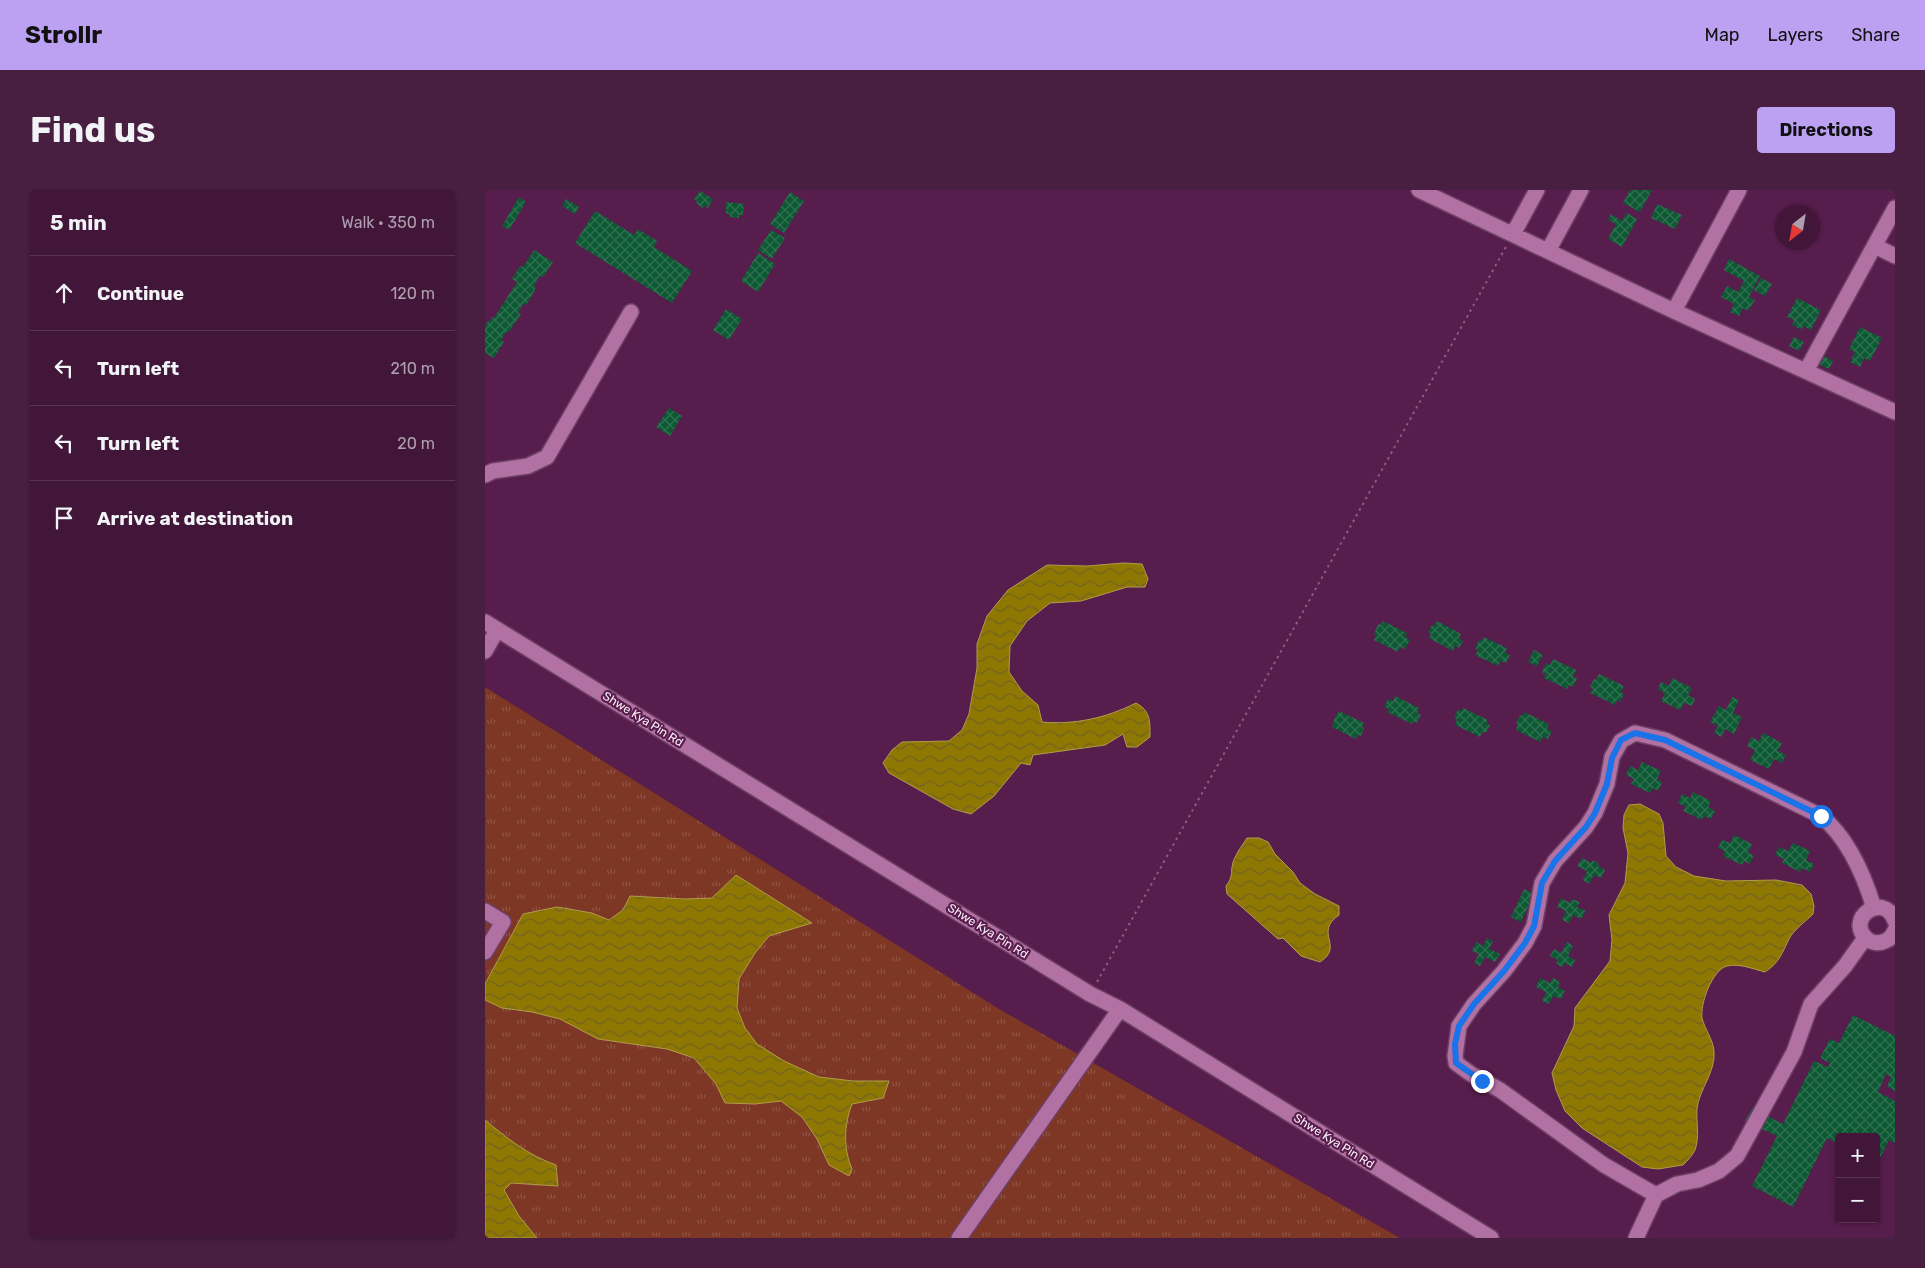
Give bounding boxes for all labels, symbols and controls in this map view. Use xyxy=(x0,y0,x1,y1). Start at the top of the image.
text: Strollr xyxy=(25,21,102,49)
text: Map xyxy=(1705,24,1740,46)
text: Layers xyxy=(1768,24,1823,46)
text: Share xyxy=(1851,24,1900,46)
button: Directions xyxy=(1757,107,1895,153)
text: Find us xyxy=(30,109,155,151)
north arrow xyxy=(1775,205,1820,250)
text: 5 min xyxy=(50,210,107,235)
text: Walk · 350 m xyxy=(341,213,435,232)
icon: ahead xyxy=(50,279,78,307)
text: Continue xyxy=(97,282,184,305)
text: 120 m xyxy=(390,284,435,303)
icon: left xyxy=(50,354,78,382)
text: Turn left xyxy=(97,357,179,380)
text: 210 m xyxy=(390,359,435,378)
icon: left xyxy=(50,429,78,457)
text: Turn left xyxy=(97,432,179,455)
text: 20 m xyxy=(397,434,435,453)
icon: arrive xyxy=(50,504,78,532)
text: Arrive at destination xyxy=(97,507,293,530)
street label: Shwe Kya Pin Rd xyxy=(600,689,686,749)
route start xyxy=(1810,805,1833,828)
street label: Shwe Kya Pin Rd xyxy=(945,901,1031,961)
route end xyxy=(1471,1070,1494,1093)
street label: Shwe Kya Pin Rd xyxy=(1291,1111,1377,1171)
map controls xyxy=(1835,1133,1880,1223)
button: + xyxy=(1835,1133,1880,1178)
button: − xyxy=(1835,1178,1880,1223)

